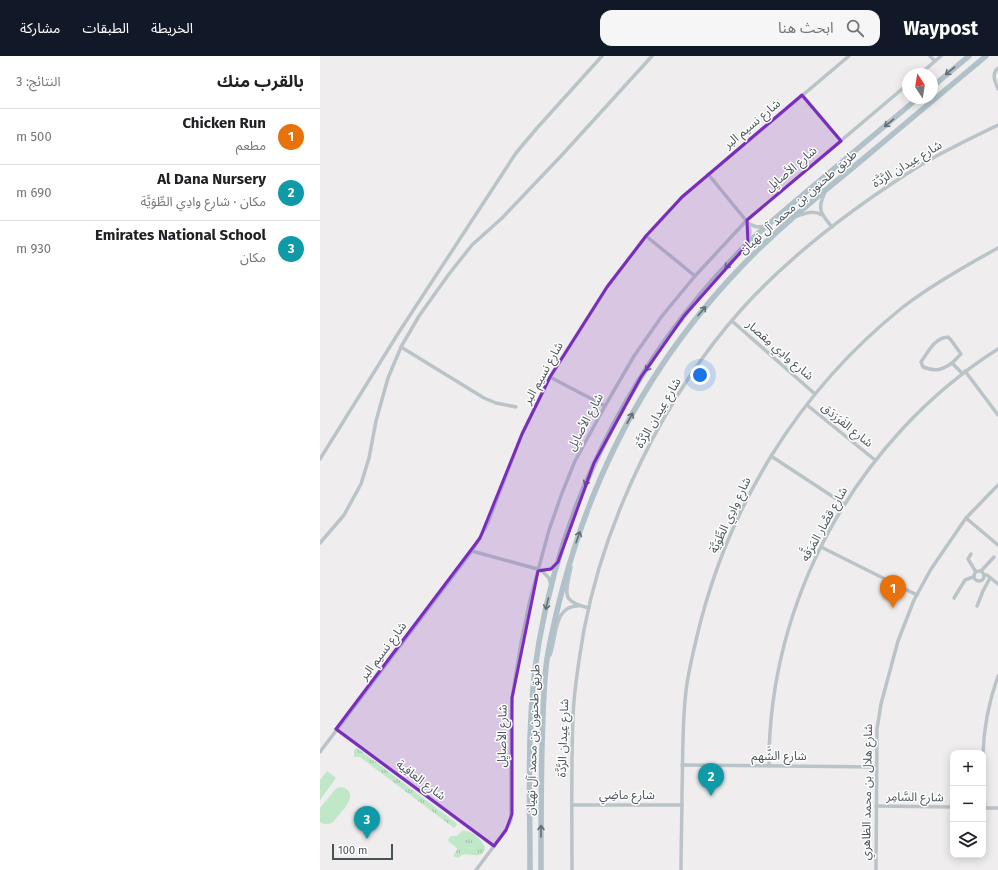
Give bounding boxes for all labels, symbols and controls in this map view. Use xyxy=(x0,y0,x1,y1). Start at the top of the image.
search box xyxy=(600,10,880,46)
icon: search xyxy=(844,17,866,39)
text: Waypost xyxy=(904,17,978,40)
text: ابحث هنا xyxy=(778,19,834,37)
text: مشاركة xyxy=(20,20,60,37)
text: الطبقات xyxy=(82,20,129,37)
text: الخريطة xyxy=(151,20,193,37)
one-way arrow xyxy=(945,67,956,76)
north arrow xyxy=(902,68,938,104)
text: بالقرب منك xyxy=(217,71,304,92)
text: النتائج: 3 xyxy=(16,74,61,89)
street label: شارع نسيم البر xyxy=(720,96,784,154)
text: Chicken Run xyxy=(182,114,266,132)
one-way arrow xyxy=(883,119,894,128)
text: 500 m xyxy=(16,129,52,144)
text: 1 xyxy=(288,129,294,144)
street label: شارع عِيدان الرَّدَّة xyxy=(869,137,945,192)
text: مطعم xyxy=(236,138,266,153)
street label: شارع الأصايِل xyxy=(762,143,821,196)
street label: طريق طحنون بن محمد آل نهيان xyxy=(736,147,860,258)
text: Al Dana Nursery xyxy=(157,170,266,188)
text: 690 m xyxy=(16,185,51,200)
text: 2 xyxy=(288,185,294,200)
text: مكان · شارع وادِي الطِّوَيَّة xyxy=(141,194,266,209)
text: Emirates National School xyxy=(95,226,266,244)
text: 930 m xyxy=(16,241,51,256)
text: 3 xyxy=(288,241,294,256)
text: مكان xyxy=(240,250,266,265)
one-way arrow xyxy=(724,259,733,269)
one-way arrow xyxy=(698,305,707,316)
street label: شارع وادِي مِقصار xyxy=(741,316,816,385)
street label: شارع نسيم البر xyxy=(520,339,568,409)
one-way arrow xyxy=(644,360,652,372)
your location xyxy=(690,365,710,385)
street label: شارع عِيدان الرَّدَّة xyxy=(632,375,685,452)
street label: شارع الأصايِل xyxy=(564,391,608,454)
street label: شارع الفَرَزدَق xyxy=(817,400,876,452)
one-way arrow xyxy=(626,412,634,424)
one-way arrow xyxy=(583,474,590,486)
street label: شارع وادِي الطِّوَيَّة xyxy=(706,475,756,556)
street label: شارع قصَّار المَرَقَّه xyxy=(795,483,852,565)
one-way arrow xyxy=(574,531,582,543)
pin: 1 xyxy=(880,575,906,608)
one-way arrow xyxy=(542,597,550,610)
street label: شارع نسيم البر xyxy=(356,619,411,685)
street label: طريق طحنون بن محمد آل نهيان xyxy=(523,664,544,816)
street label: شارع عِيدان الرَّدَّة xyxy=(554,698,573,778)
street label: شارع الأصايِل xyxy=(494,704,512,768)
street label: شارع هلال بن محمد الظاهري xyxy=(859,724,878,860)
street label: شارع الشَّهم xyxy=(751,746,807,765)
map controls xyxy=(950,750,986,858)
button: + xyxy=(950,750,986,786)
street label: شارع العافِية xyxy=(392,757,448,805)
pin: 2 xyxy=(698,763,724,796)
button: − xyxy=(950,786,986,822)
street label: شارع ماضِي xyxy=(599,788,655,805)
street label: شارع السَّامِر xyxy=(885,789,944,806)
pin: 3 xyxy=(354,806,380,839)
button: layers xyxy=(950,822,986,858)
one-way arrow xyxy=(537,825,545,838)
scale bar xyxy=(332,842,393,861)
text: 100 m xyxy=(338,844,367,857)

